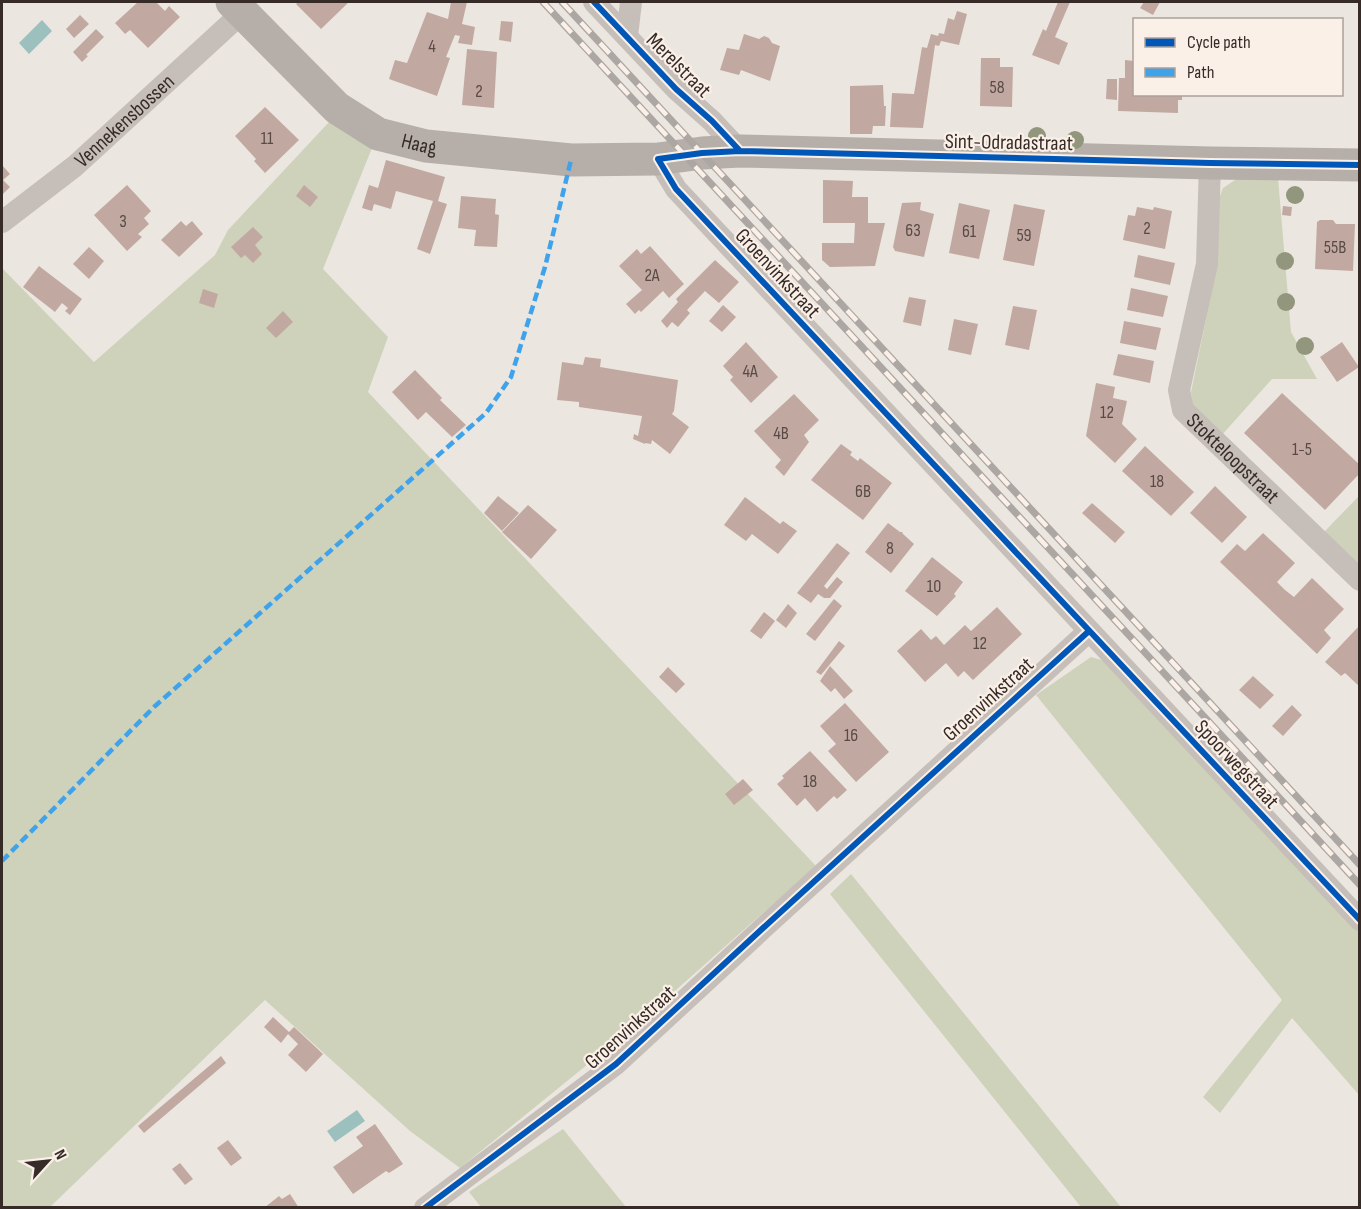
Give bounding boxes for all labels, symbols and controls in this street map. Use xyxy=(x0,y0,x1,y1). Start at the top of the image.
legend xyxy=(1133,18,1343,96)
street label: Merelstraat xyxy=(641,28,716,103)
text: Cycle path xyxy=(1187,32,1251,53)
house number: 4 xyxy=(428,36,436,57)
text: Path xyxy=(1187,62,1215,83)
street label: Vennekensbossen xyxy=(70,69,180,173)
house number: 58 xyxy=(989,77,1005,98)
house number: 2 xyxy=(475,81,483,102)
house number: 11 xyxy=(261,128,274,149)
street label: Haag xyxy=(399,128,438,160)
street label: Sint-Odradastraat xyxy=(945,129,1073,156)
house number: 3 xyxy=(119,211,127,232)
house number: 2 xyxy=(1143,218,1151,239)
house number: 63 xyxy=(905,220,921,241)
house number: 61 xyxy=(962,221,977,242)
street label: Groenvinkstraat xyxy=(730,223,825,323)
house number: 59 xyxy=(1016,225,1032,246)
house number: 55B xyxy=(1324,237,1346,258)
house number: 2A xyxy=(644,265,660,286)
house number: 4A xyxy=(742,361,758,382)
house number: 12 xyxy=(1100,402,1114,423)
street label: Stokteloopstraat xyxy=(1181,408,1284,509)
house number: 4B xyxy=(773,423,789,444)
house number: 1-5 xyxy=(1292,439,1312,460)
house number: 18 xyxy=(1150,471,1164,492)
house number: 6B xyxy=(855,481,871,502)
house number: 8 xyxy=(886,538,894,559)
house number: 10 xyxy=(927,576,941,597)
house number: 12 xyxy=(973,633,987,654)
street label: Groenvinkstraat xyxy=(938,652,1039,747)
street label: Spoorwegstraat xyxy=(1189,715,1284,814)
house number: 16 xyxy=(844,725,858,746)
house number: 18 xyxy=(803,771,817,792)
street label: Groenvinkstraat xyxy=(580,980,681,1075)
north arrow xyxy=(18,1131,78,1191)
text: N xyxy=(50,1147,70,1163)

